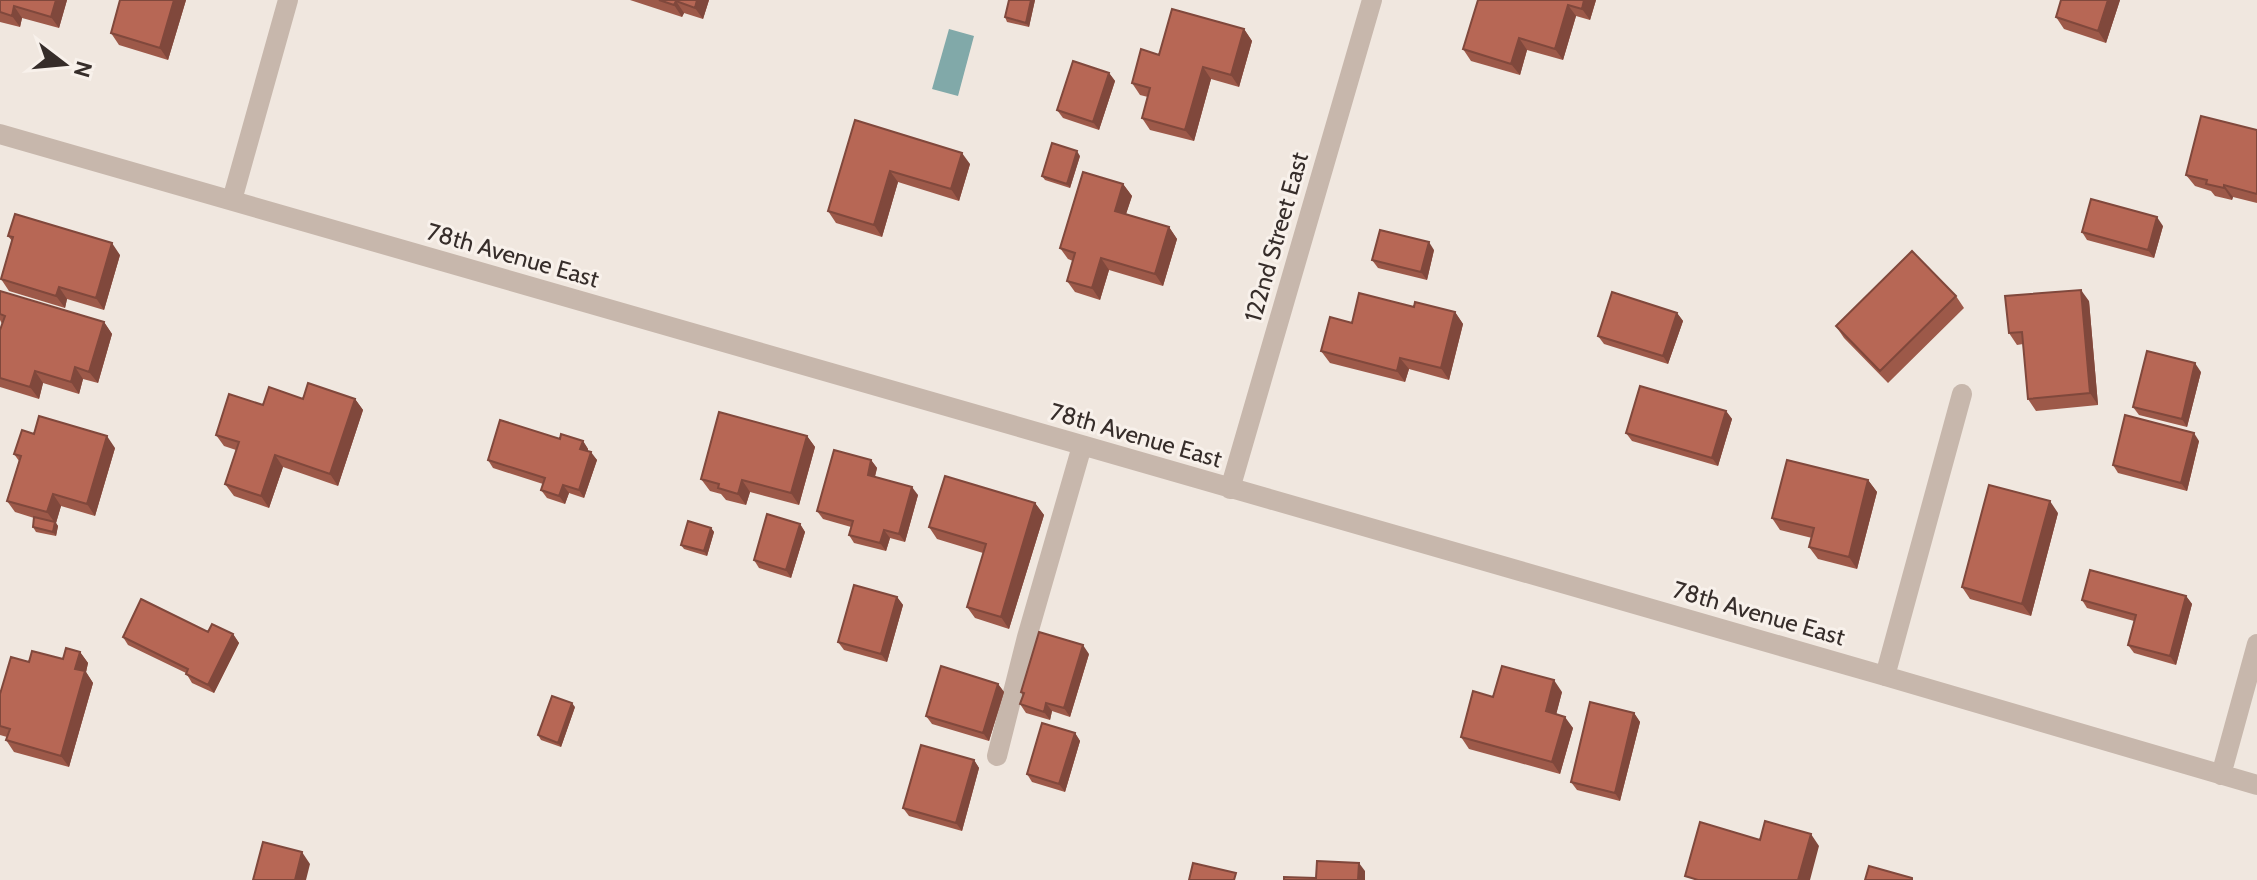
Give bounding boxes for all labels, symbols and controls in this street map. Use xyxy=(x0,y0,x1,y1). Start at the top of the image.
north arrow xyxy=(24,24,104,104)
text: N xyxy=(68,58,98,81)
street label: 122nd Street East xyxy=(1238,149,1314,325)
street label: 78th Avenue East xyxy=(424,217,602,293)
street label: 78th Avenue East xyxy=(1047,397,1225,473)
street label: 78th Avenue East xyxy=(1670,575,1848,651)

